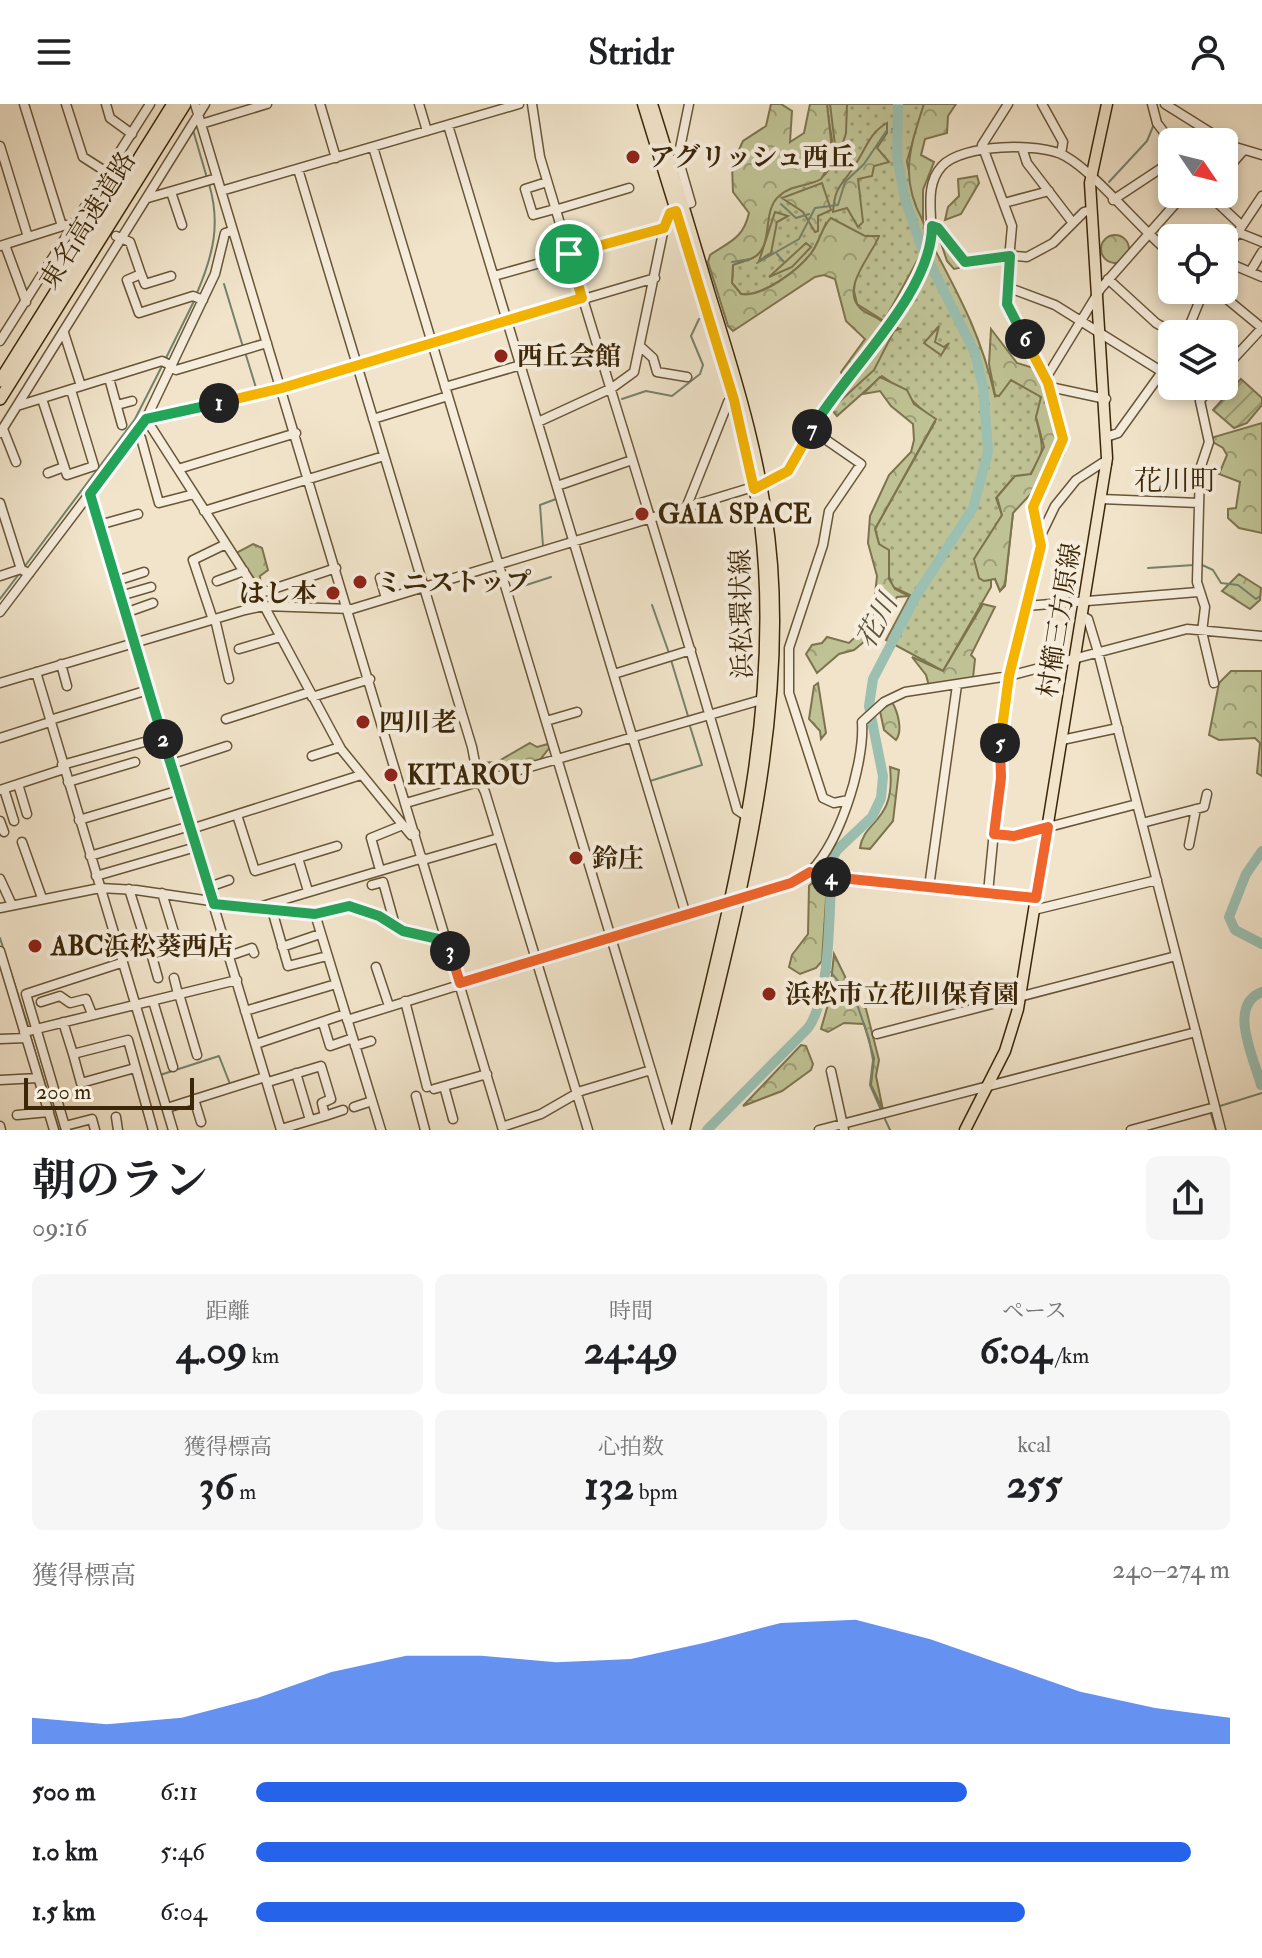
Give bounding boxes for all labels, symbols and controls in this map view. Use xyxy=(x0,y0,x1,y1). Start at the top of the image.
icon: menu xyxy=(32,30,76,74)
text: Stridr xyxy=(588,30,674,75)
icon: person xyxy=(1186,30,1230,74)
north arrow xyxy=(1158,128,1238,208)
map controls xyxy=(1158,128,1238,400)
place label: アグリッシュ西丘 xyxy=(649,142,855,174)
street label: 東名高速道路 xyxy=(33,146,143,295)
marker: アグリッシュ西丘 xyxy=(624,148,642,166)
pin xyxy=(535,220,603,288)
button: locate xyxy=(1158,224,1238,304)
icon: arrive xyxy=(547,232,591,276)
pin: 6 xyxy=(1005,319,1045,359)
button: layers xyxy=(1158,320,1238,400)
text: 6 xyxy=(1019,325,1031,353)
place label: 西丘会館 xyxy=(517,341,621,373)
marker: 西丘会館 xyxy=(492,347,510,365)
pin: 1 xyxy=(199,383,239,423)
text: 1 xyxy=(215,389,223,417)
pin: 7 xyxy=(792,409,832,449)
text: 7 xyxy=(807,415,817,443)
district label: 花川町 xyxy=(1134,464,1218,499)
place label: GAIA SPACE xyxy=(658,499,812,531)
marker: GAIA SPACE xyxy=(633,505,651,523)
street label: 村櫛三方原線 xyxy=(1032,541,1088,700)
street label: 浜松環状線 xyxy=(725,549,759,679)
place label: ミニストップ xyxy=(376,567,531,599)
marker: ミニストップ xyxy=(351,573,369,591)
place label: はし本 xyxy=(239,578,317,610)
marker: はし本 xyxy=(324,584,342,602)
water label: 花川 xyxy=(849,586,907,655)
place label: 四川老 xyxy=(379,707,457,739)
marker: 四川老 xyxy=(354,713,372,731)
pin: 2 xyxy=(143,719,183,759)
pin: 5 xyxy=(980,723,1020,763)
text: 2 xyxy=(157,725,169,753)
text: 5 xyxy=(995,729,1005,757)
place label: KITAROU xyxy=(407,760,532,792)
marker: KITAROU xyxy=(382,766,400,784)
place label: 鈴庄 xyxy=(592,843,644,875)
marker: 鈴庄 xyxy=(567,849,585,867)
pin: 4 xyxy=(811,857,851,897)
text: 4 xyxy=(825,863,837,891)
place label: ABC浜松葵西店 xyxy=(50,931,234,963)
pin: 3 xyxy=(430,931,470,971)
marker: ABC浜松葵西店 xyxy=(26,937,44,955)
text: 3 xyxy=(446,937,454,965)
place label: 浜松市立花川保育園 xyxy=(785,979,1019,1011)
marker: 浜松市立花川保育園 xyxy=(760,985,778,1003)
scale bar xyxy=(24,1074,194,1110)
text: 200 m xyxy=(36,1078,91,1106)
text: 朝のラン xyxy=(32,1154,208,1209)
button: share xyxy=(1146,1156,1230,1240)
text: 09:16 xyxy=(32,1212,87,1244)
text: 距離 xyxy=(206,1297,250,1325)
text: 時間 xyxy=(609,1297,653,1325)
text: ペース xyxy=(1002,1297,1067,1325)
text: 4.09 xyxy=(176,1325,247,1376)
text: 24:49 xyxy=(584,1325,678,1376)
text: 6:04 xyxy=(979,1325,1051,1376)
text: km xyxy=(247,1342,279,1370)
text: /km xyxy=(1051,1342,1089,1370)
text: kcal xyxy=(1017,1431,1051,1459)
text: 獲得標高 xyxy=(184,1433,272,1461)
text: 心拍数 xyxy=(598,1433,664,1461)
text: 255 xyxy=(1007,1459,1062,1510)
text: 36 xyxy=(199,1461,235,1512)
text: 132 xyxy=(584,1461,634,1512)
text: m xyxy=(235,1478,256,1506)
text: bpm xyxy=(634,1478,678,1506)
text: 240–274 m xyxy=(1112,1554,1230,1586)
text: 獲得標高 xyxy=(32,1560,136,1592)
text: 500 m xyxy=(32,1776,96,1808)
text: 6:11 xyxy=(160,1776,198,1808)
text: 1.0 km xyxy=(32,1836,98,1868)
text: 5:46 xyxy=(160,1836,205,1868)
text: 1.5 km xyxy=(32,1896,95,1928)
text: 6:04 xyxy=(160,1896,207,1928)

